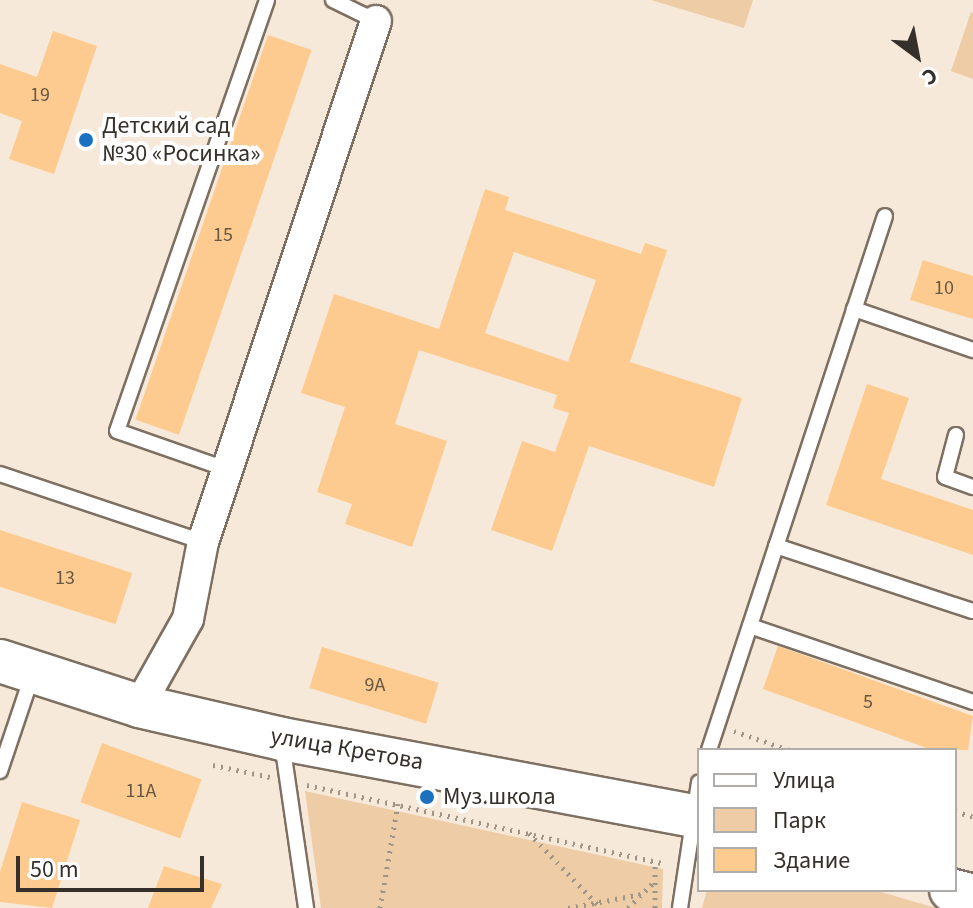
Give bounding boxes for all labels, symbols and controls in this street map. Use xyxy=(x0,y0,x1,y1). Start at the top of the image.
north arrow xyxy=(877,16,957,96)
text: С xyxy=(916,59,944,93)
house number: 19 xyxy=(30,83,50,107)
place label: Детский сад №30 «Росинка» xyxy=(102,112,260,168)
marker: Детский сад №30 «Росинка» xyxy=(77,131,95,149)
house number: 15 xyxy=(213,223,233,247)
house number: 10 xyxy=(934,276,954,300)
house number: 13 xyxy=(55,566,75,590)
house number: 9А xyxy=(365,673,385,697)
house number: 5 xyxy=(863,690,873,714)
street label: улица Кретова xyxy=(268,721,426,777)
legend xyxy=(697,748,957,892)
text: Улица xyxy=(773,763,835,798)
house number: 11А xyxy=(126,779,156,803)
place label: Муз.школа xyxy=(443,783,556,811)
marker: Муз.школа xyxy=(418,788,436,806)
text: Парк xyxy=(773,803,826,838)
scale bar xyxy=(20,840,208,890)
text: Здание xyxy=(773,843,850,878)
text: 50 m xyxy=(30,852,79,887)

